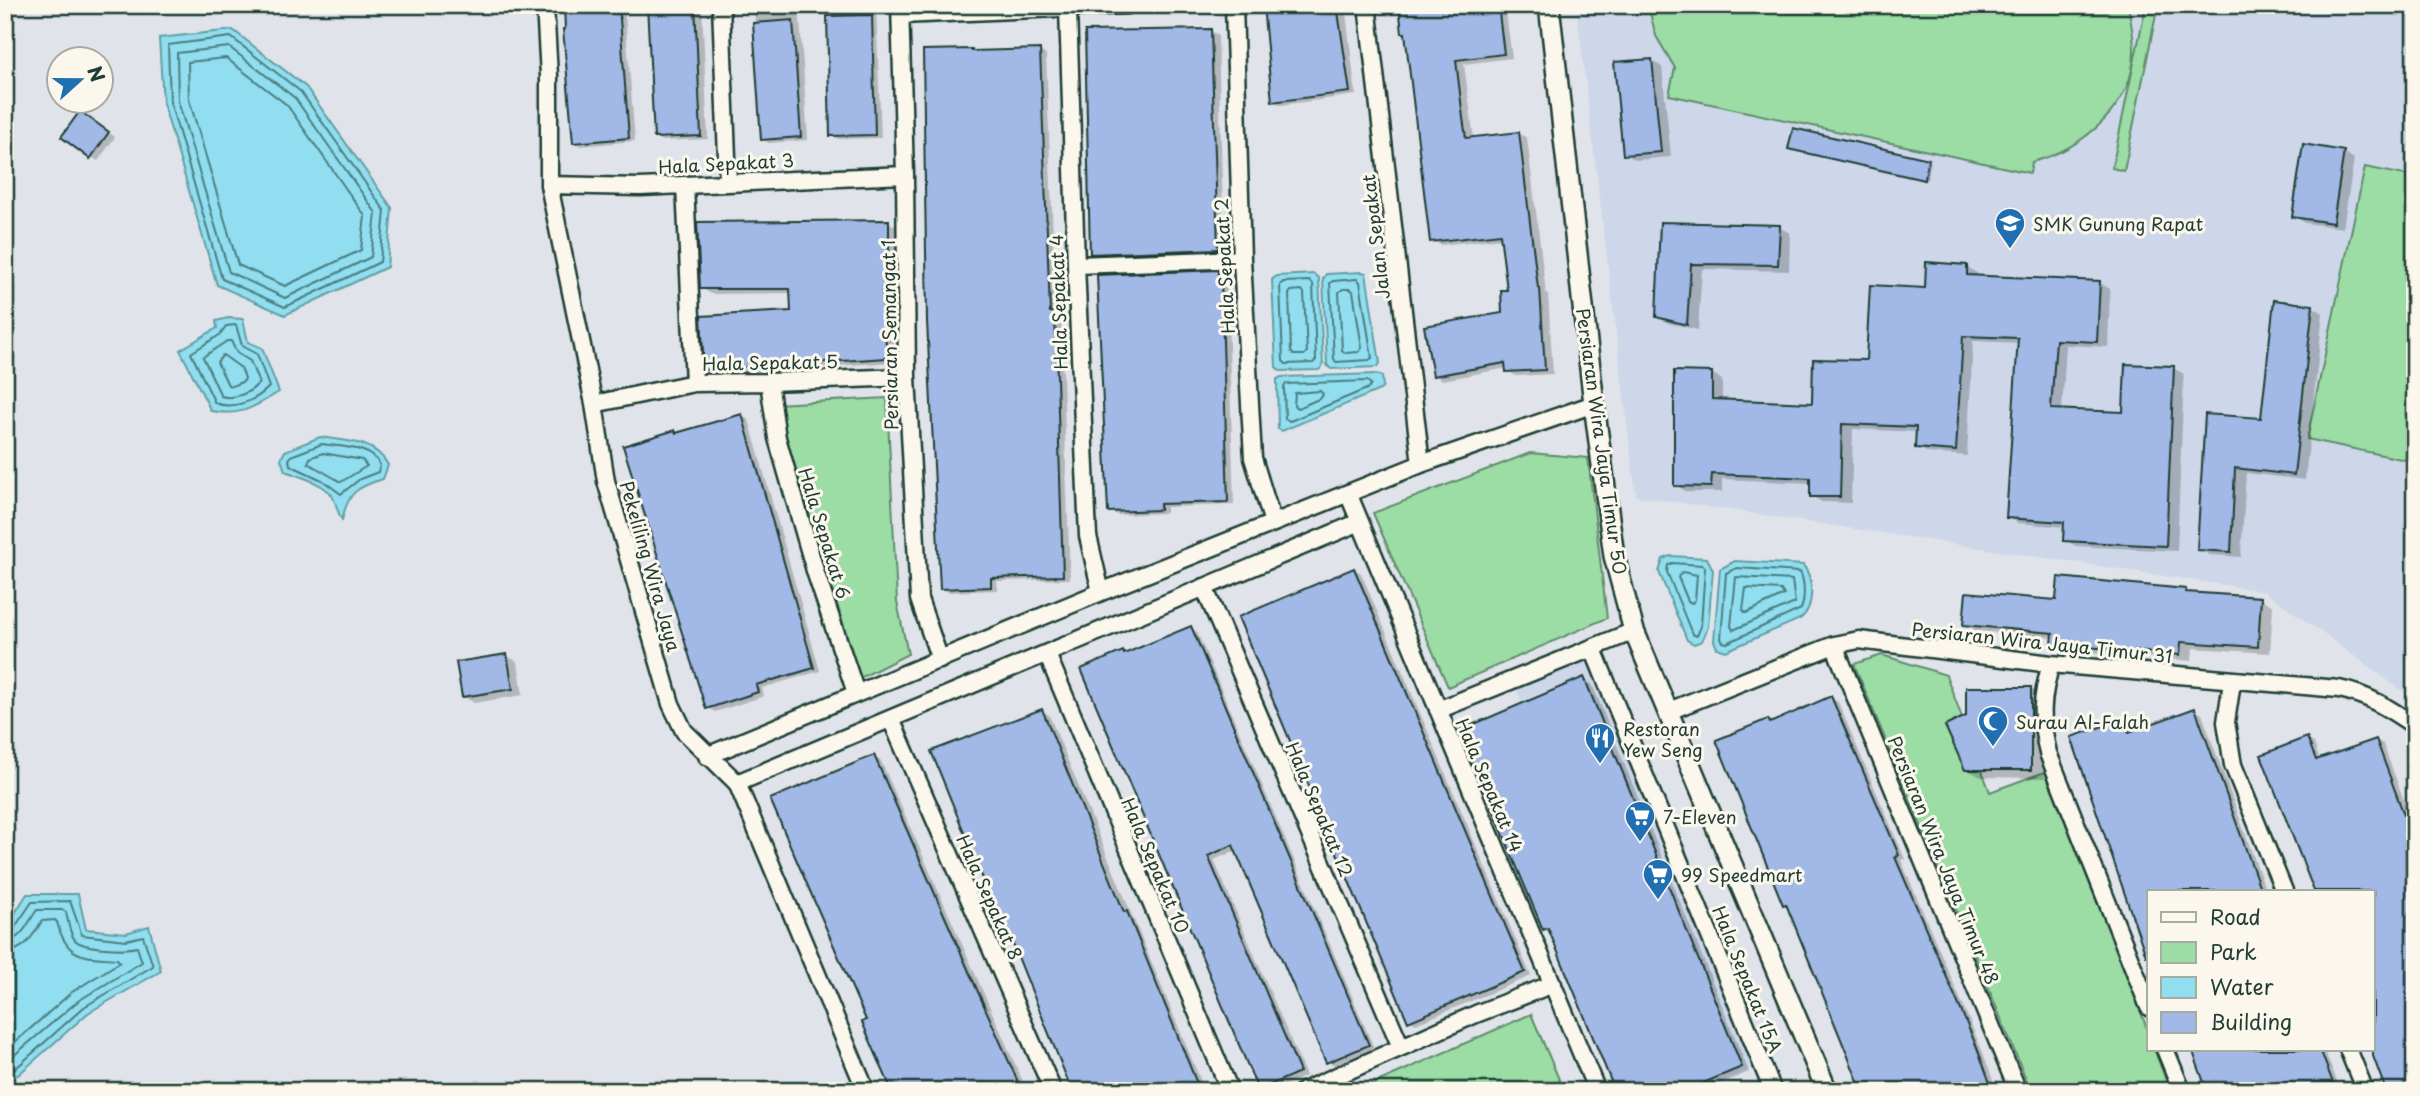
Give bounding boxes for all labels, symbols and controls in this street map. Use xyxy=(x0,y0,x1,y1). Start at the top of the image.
north arrow xyxy=(46,46,116,116)
text: N xyxy=(81,62,113,86)
street label: Hala Sepakat 3 xyxy=(657,146,795,180)
street label: Jalan Sepakat xyxy=(1354,173,1396,301)
street label: Hala Sepakat 2 xyxy=(1207,197,1241,335)
school or university icon: SMK Gunung Rapat xyxy=(1993,206,2027,250)
place label: SMK Gunung Rapat xyxy=(2033,210,2203,237)
street label: Hala Sepakat 4 xyxy=(1042,234,1074,370)
street label: Persiaran Semangat 1 xyxy=(874,240,904,430)
street label: Persiaran Wira Jaya Timur 50 xyxy=(1570,306,1634,576)
street label: Hala Sepakat 5 xyxy=(702,347,838,377)
street label: Hala Sepakat 6 xyxy=(792,464,858,602)
street label: Pekeliling Wira Jaya xyxy=(614,478,688,654)
street label: Persiaran Wira Jaya Timur 31 xyxy=(1910,615,2174,669)
mosque icon: Surau Al-Falah xyxy=(1976,704,2010,748)
place label: Surau Al-Falah xyxy=(2016,708,2149,735)
street label: Hala Sepakat 14 xyxy=(1450,714,1530,856)
place label: Restoran Yew Seng xyxy=(1623,715,1703,763)
restaurant icon: Restoran Yew Seng xyxy=(1583,721,1617,765)
street label: Persiaran Wira Jaya Timur 48 xyxy=(1882,732,2006,988)
street label: Hala Sepakat 12 xyxy=(1279,737,1361,881)
street label: Hala Sepakat 10 xyxy=(1115,793,1197,937)
supermarket icon: 7-Eleven xyxy=(1623,799,1657,843)
place label: 7-Eleven xyxy=(1663,803,1737,830)
street label: Hala Sepakat 8 xyxy=(950,830,1030,964)
supermarket icon: 99 Speedmart xyxy=(1641,857,1675,901)
place label: 99 Speedmart xyxy=(1681,861,1802,888)
legend xyxy=(2147,890,2374,1050)
text: Road xyxy=(2210,900,2261,932)
street label: Hala Sepakat 15A xyxy=(1706,901,1790,1057)
text: Park xyxy=(2210,935,2257,967)
text: Water xyxy=(2210,970,2274,1002)
text: Building xyxy=(2210,1005,2292,1037)

